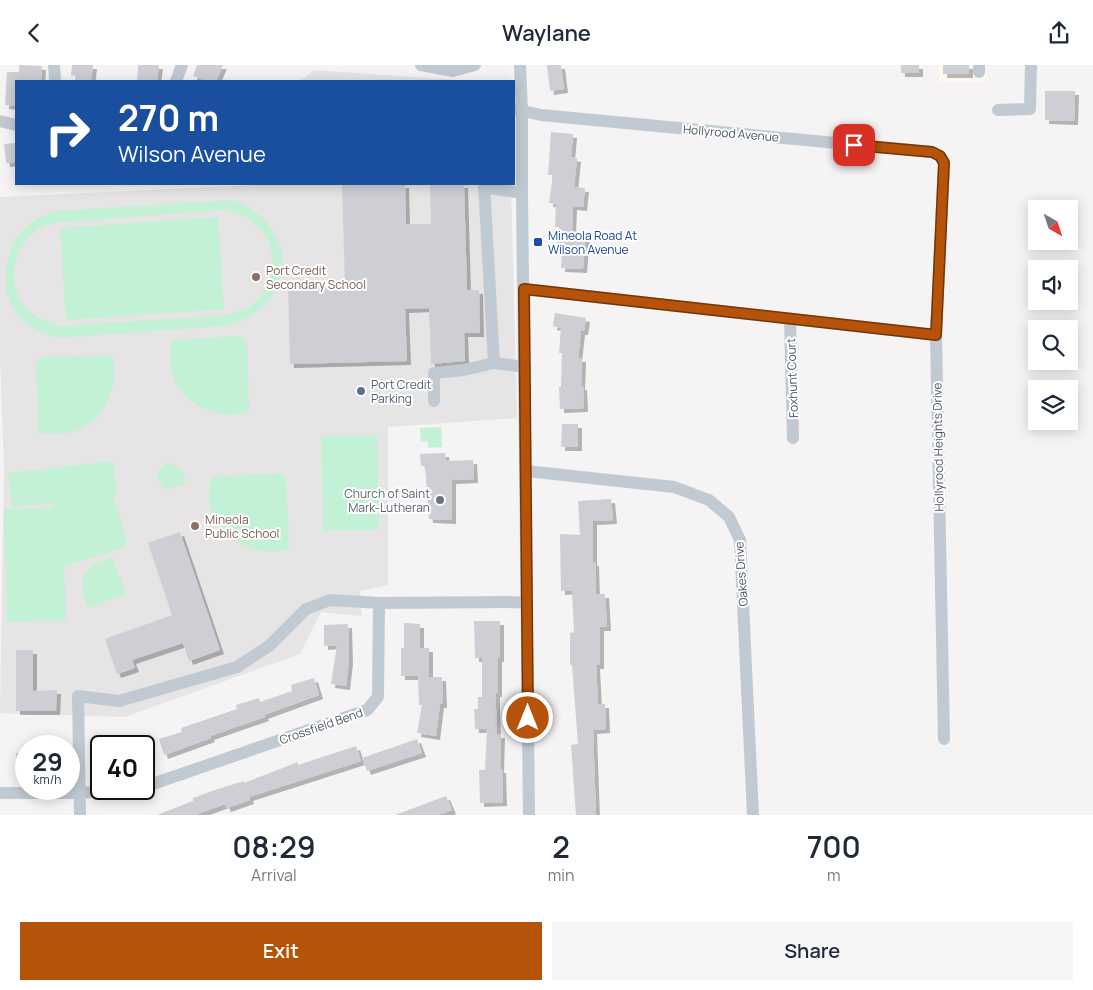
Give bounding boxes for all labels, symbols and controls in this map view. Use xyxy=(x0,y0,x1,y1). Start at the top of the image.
text: Waylane xyxy=(502,18,591,48)
icon: back xyxy=(20,19,48,47)
icon: share xyxy=(1045,19,1073,47)
text: 270 m xyxy=(118,94,219,142)
icon: right xyxy=(35,100,100,165)
street label: Hollyrood Avenue xyxy=(682,120,780,146)
pin xyxy=(833,124,875,166)
icon: arrive xyxy=(840,131,868,159)
text: Wilson Avenue xyxy=(118,139,266,169)
north arrow xyxy=(1028,200,1078,250)
map controls xyxy=(1028,200,1078,430)
place label: Mineola Road At Wilson Avenue xyxy=(548,227,637,258)
marker: Mineola Road At Wilson Avenue xyxy=(532,236,544,248)
button: sound xyxy=(1028,260,1078,310)
place label: Port Credit Secondary School xyxy=(266,262,366,293)
marker: Port Credit Secondary School xyxy=(250,271,262,283)
button: search xyxy=(1028,320,1078,370)
street label: Foxhunt Court xyxy=(782,338,802,418)
place label: Port Credit Parking xyxy=(371,376,432,407)
button: layers xyxy=(1028,380,1078,430)
street label: Hollyrood Heights Drive xyxy=(928,382,948,512)
marker: Port Credit Parking xyxy=(355,385,367,397)
place label: Church of Saint Mark-Lutheran xyxy=(344,485,430,516)
marker: Church of Saint Mark-Lutheran xyxy=(434,494,446,506)
place label: Mineola Public School xyxy=(205,511,279,542)
marker: Mineola Public School xyxy=(189,520,201,532)
street label: Oakes Drive xyxy=(730,541,752,607)
position arrow xyxy=(501,691,553,743)
street label: Crossfield Bend xyxy=(277,704,365,748)
speed limit sign: 40 xyxy=(90,735,155,800)
text: 29 xyxy=(32,744,63,779)
text: km/h xyxy=(34,771,61,788)
text: 08:29 xyxy=(232,826,316,867)
text: 2 xyxy=(552,826,570,867)
text: 700 xyxy=(807,826,861,867)
text: Arrival xyxy=(251,864,297,886)
text: min xyxy=(548,864,575,886)
text: m xyxy=(827,864,841,886)
button: Exit xyxy=(20,922,542,980)
button: Share xyxy=(552,922,1073,980)

